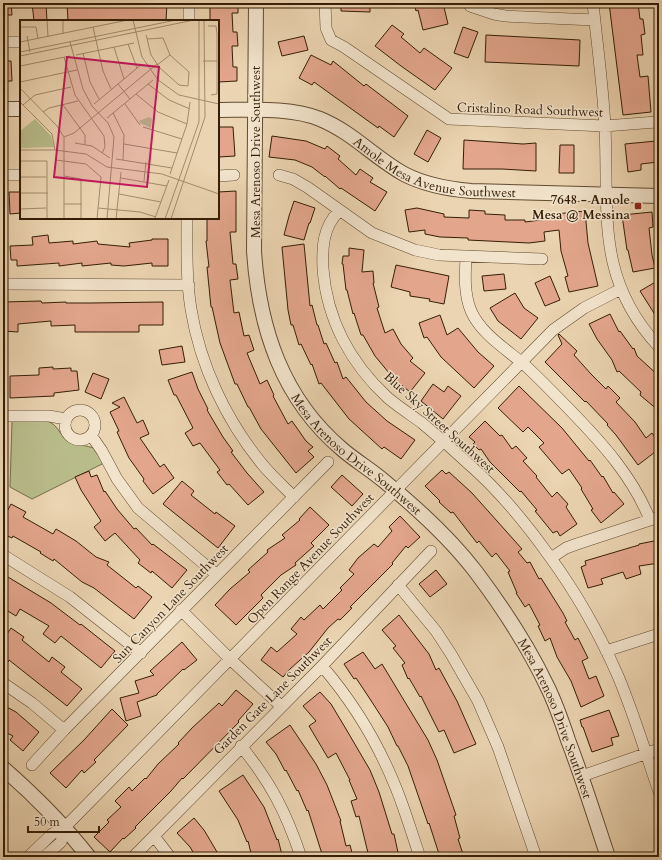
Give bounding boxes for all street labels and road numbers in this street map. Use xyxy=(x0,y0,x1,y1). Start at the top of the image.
street label: Mesa Arenoso Drive Southwest xyxy=(247,66,265,238)
street label: Cristalino Road Southwest xyxy=(457,98,603,122)
street label: Amole Mesa Avenue Southwest xyxy=(349,133,516,202)
street label: Blue Sky Street Southwest xyxy=(380,368,499,478)
street label: Mesa Arenoso Drive Southwest xyxy=(286,390,425,519)
street label: Open Range Avenue Southwest xyxy=(243,489,378,628)
street label: Sun Canyon Lane Southwest xyxy=(109,540,232,667)
street label: Garden Gate Lane Southwest xyxy=(210,633,336,759)
street label: Mesa Arenoso Drive Southwest xyxy=(513,635,596,801)

